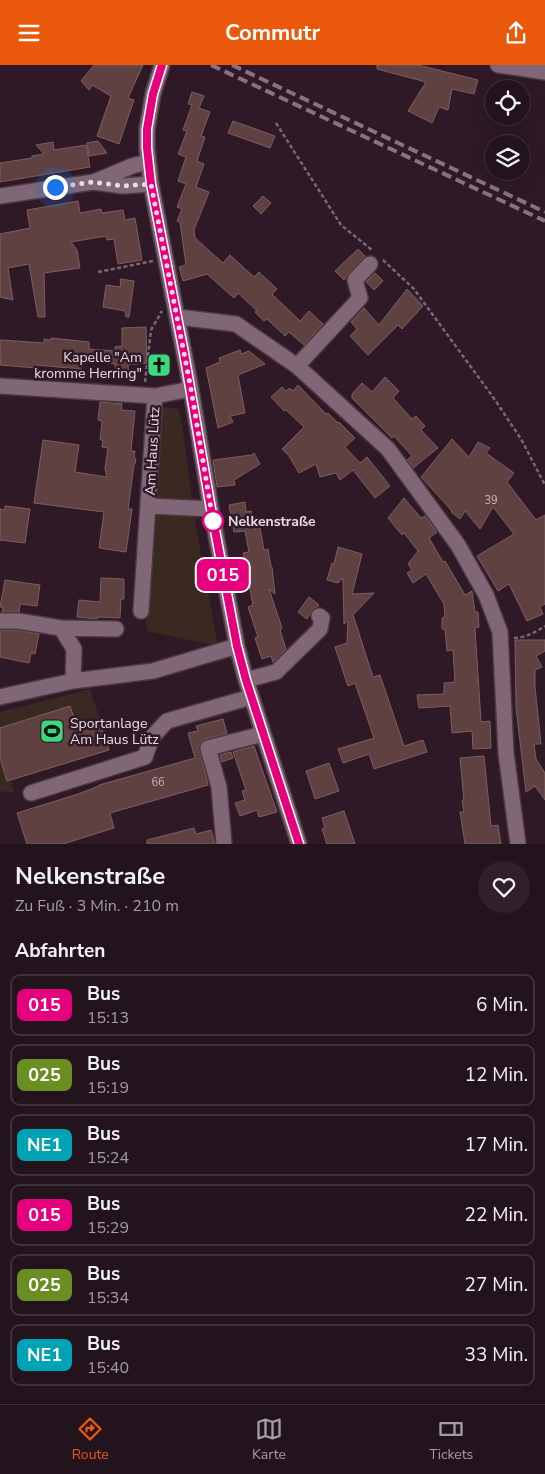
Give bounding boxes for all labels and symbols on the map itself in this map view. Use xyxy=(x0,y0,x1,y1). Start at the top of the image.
your location xyxy=(43,175,68,200)
place label: Kapelle "Am kromme Herring" xyxy=(34,348,142,383)
church icon: Kapelle "Am kromme Herring" xyxy=(146,352,172,378)
street label: Am Haus Lütz xyxy=(141,406,164,496)
house number: 39 xyxy=(484,493,498,508)
marker: Nelkenstraße xyxy=(202,510,224,532)
place label: Nelkenstraße xyxy=(228,512,316,531)
line badge: 015 xyxy=(194,559,252,591)
place label: Sportanlage Am Haus Lütz xyxy=(70,714,159,749)
sports icon: Sportanlage Am Haus Lütz xyxy=(39,718,65,744)
house number: 66 xyxy=(151,775,165,790)

